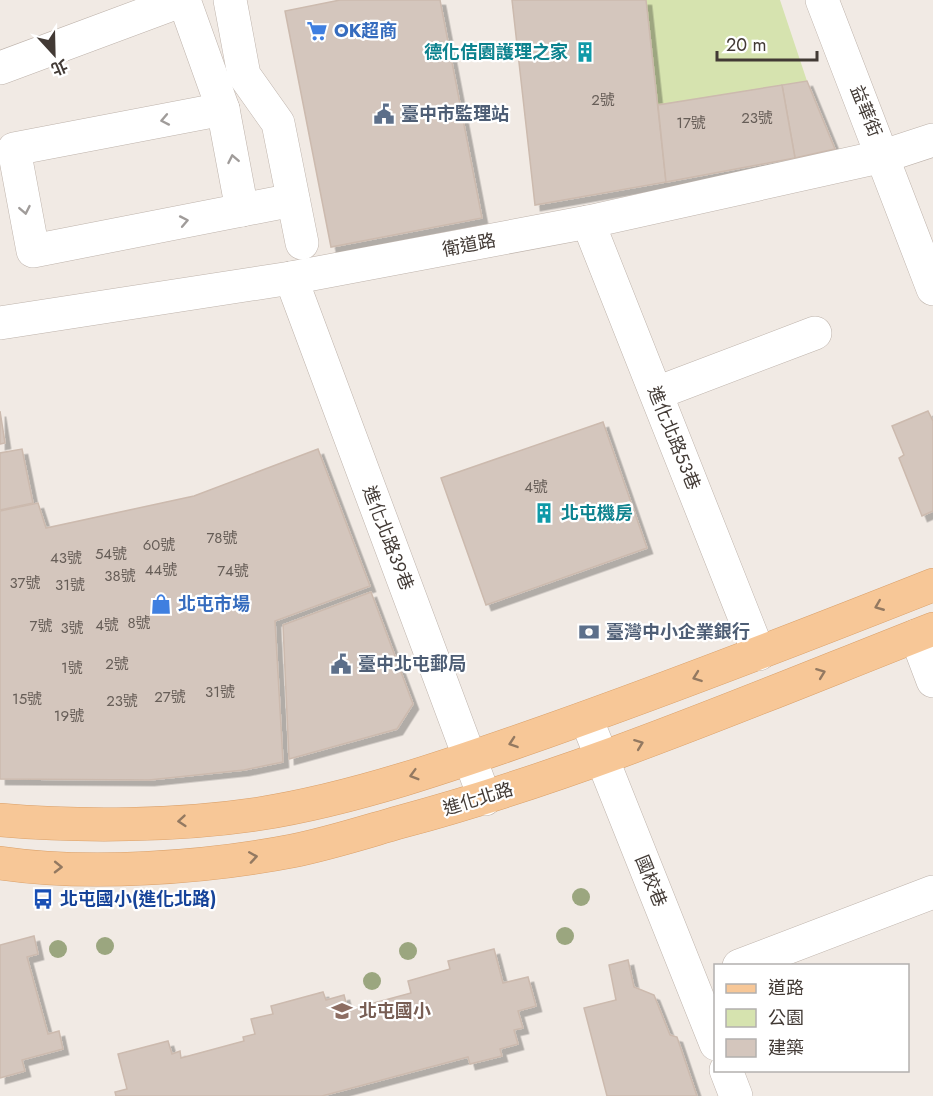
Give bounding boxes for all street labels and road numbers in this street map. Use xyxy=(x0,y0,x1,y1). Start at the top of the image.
street label: 益華街 xyxy=(844,81,888,141)
street label: 衛道路 xyxy=(440,227,498,263)
street label: 進化北路53巷 xyxy=(641,382,707,494)
street label: 進化北路39巷 xyxy=(356,482,420,594)
street label: 進化北路 xyxy=(440,776,516,822)
street label: 國校巷 xyxy=(629,851,673,911)

